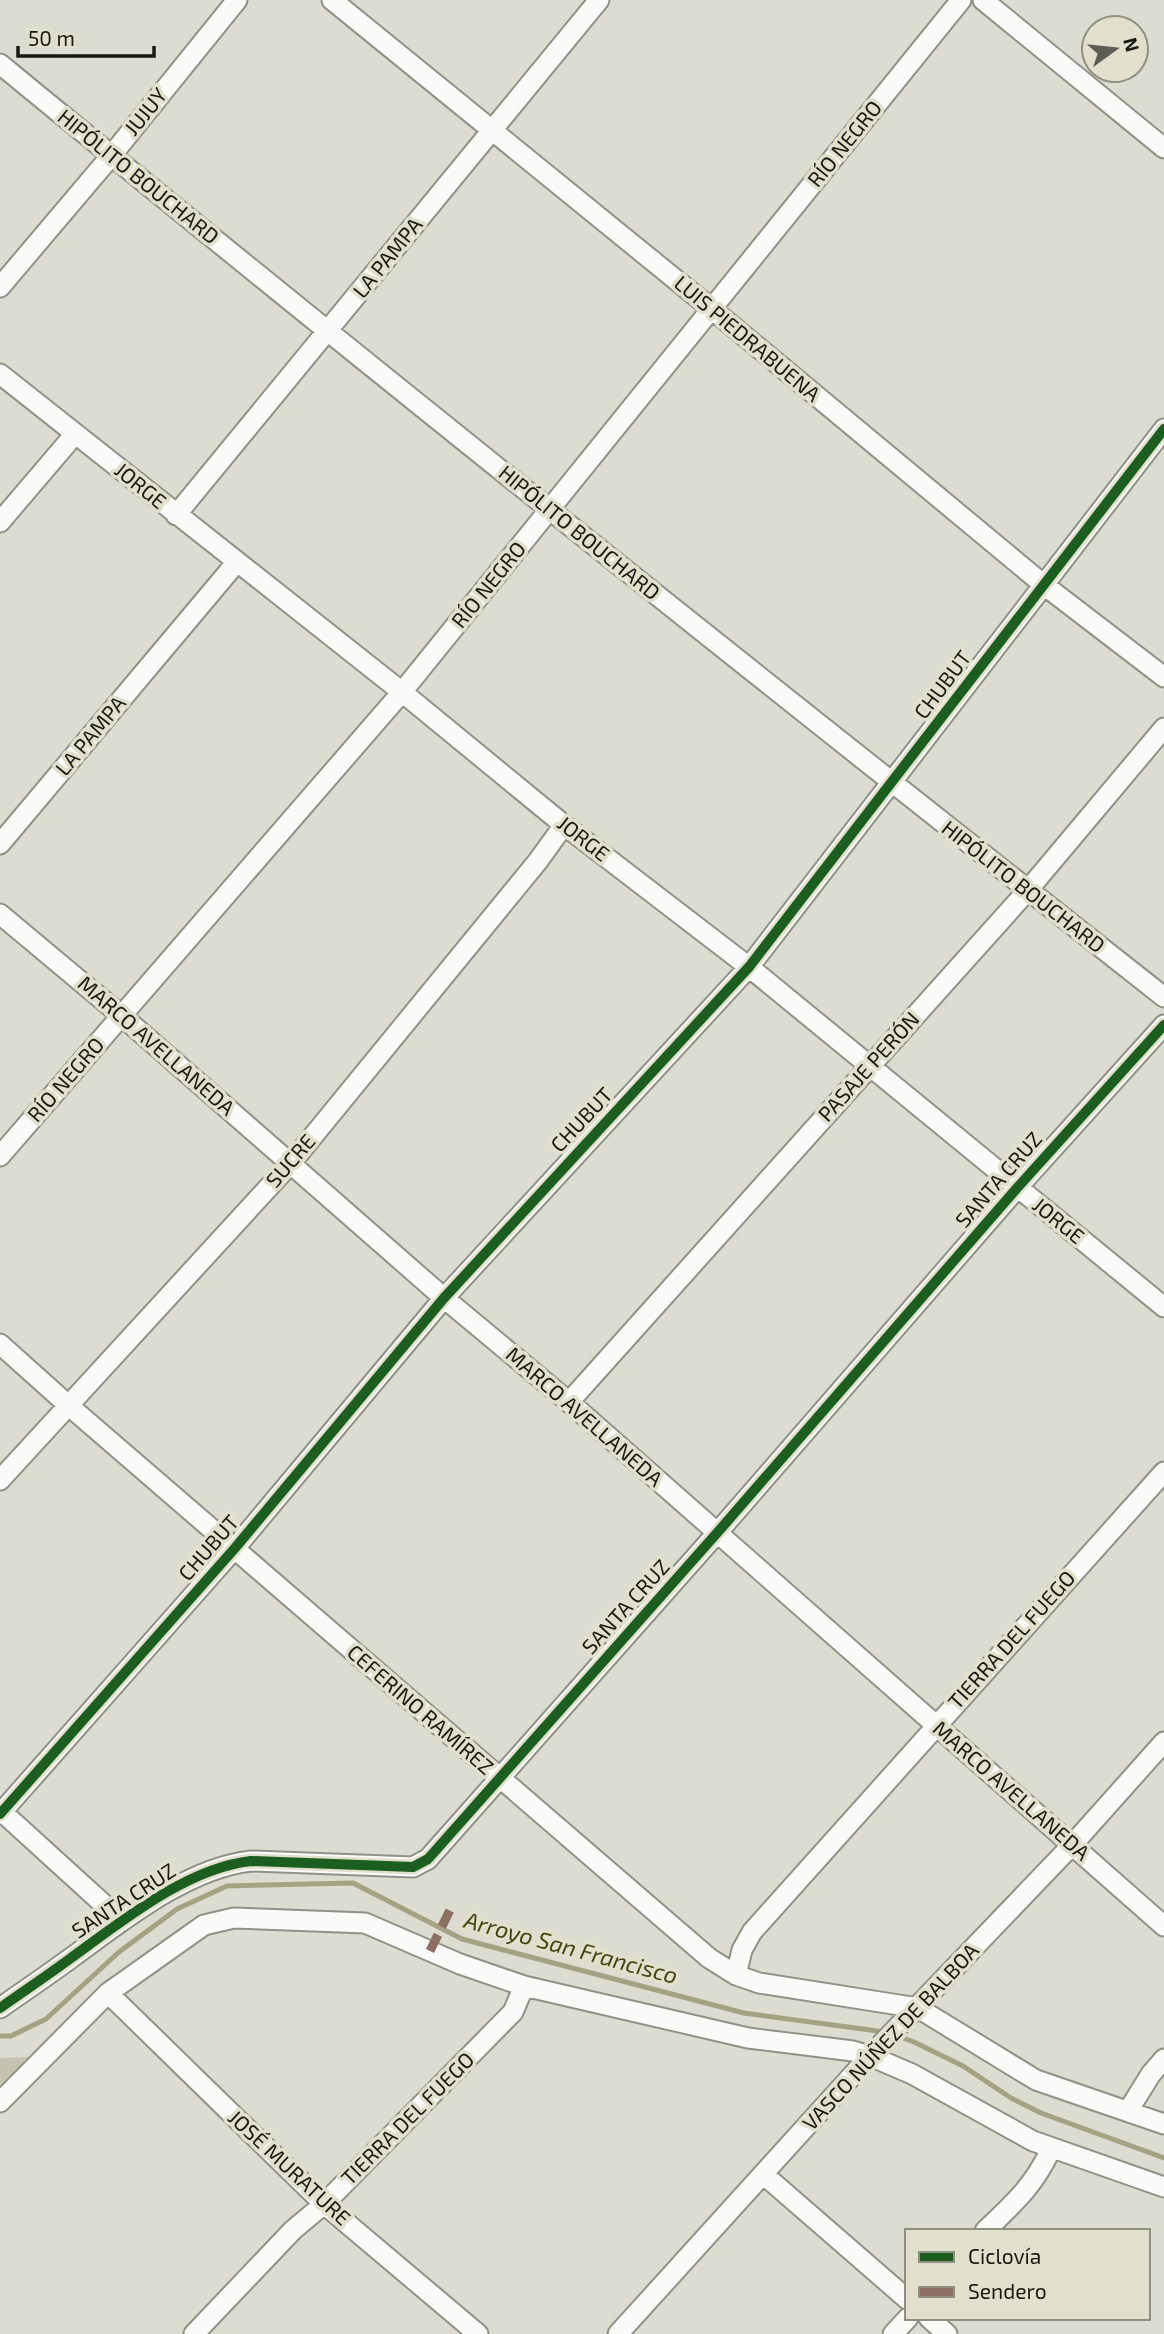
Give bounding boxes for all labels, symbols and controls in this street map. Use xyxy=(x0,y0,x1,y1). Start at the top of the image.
scale bar xyxy=(18,14,154,58)
north arrow xyxy=(1080,14,1150,84)
text: 50 m xyxy=(28,25,75,50)
text: N xyxy=(1119,35,1145,54)
street label: JUJUY xyxy=(118,82,172,140)
street label: RÍO NEGRO xyxy=(801,95,886,191)
street label: HIPÓLITO BOUCHARD xyxy=(53,103,224,248)
street label: LA PAMPA xyxy=(347,212,427,302)
street label: LUIS PIEDRABUENA xyxy=(670,270,826,406)
street label: JORGE xyxy=(110,457,172,513)
street label: HIPÓLITO BOUCHARD xyxy=(494,459,665,604)
street label: RÍO NEGRO xyxy=(445,536,530,632)
street label: CHUBUT xyxy=(908,645,976,723)
street label: LA PAMPA xyxy=(49,690,130,780)
street label: JORGE xyxy=(553,810,615,866)
street label: HIPÓLITO BOUCHARD xyxy=(937,814,1110,957)
street label: MARCO AVELLANEDA xyxy=(74,970,240,1120)
street label: PASAJE PERÓN xyxy=(812,1006,924,1126)
street label: RÍO NEGRO xyxy=(21,1032,108,1126)
street label: CHUBUT xyxy=(545,1081,617,1156)
street label: SANTA CRUZ xyxy=(950,1126,1046,1232)
street label: SUCRE xyxy=(260,1128,320,1192)
street label: JORGE xyxy=(1028,1192,1090,1248)
street label: MARCO AVELLANEDA xyxy=(502,1341,668,1491)
street label: CHUBUT xyxy=(172,1509,243,1585)
street label: SANTA CRUZ xyxy=(576,1554,674,1658)
street label: TIERRA DEL FUEGO xyxy=(942,1565,1080,1713)
street label: CEFERINO RAMÍREZ xyxy=(343,1639,499,1779)
street label: MARCO AVELLANEDA xyxy=(929,1715,1095,1865)
street label: SANTA CRUZ xyxy=(67,1857,180,1943)
water label: Arroyo San Francisco xyxy=(460,1905,681,1989)
street label: VASCO NÚÑEZ DE BALBOA xyxy=(797,1937,983,2135)
street label: TIERRA DEL FUEGO xyxy=(335,2046,479,2190)
street label: JOSÉ MURATURE xyxy=(224,2104,356,2230)
legend xyxy=(905,2229,1150,2320)
text: Ciclovía xyxy=(968,2243,1041,2268)
text: Sendero xyxy=(968,2278,1047,2303)

